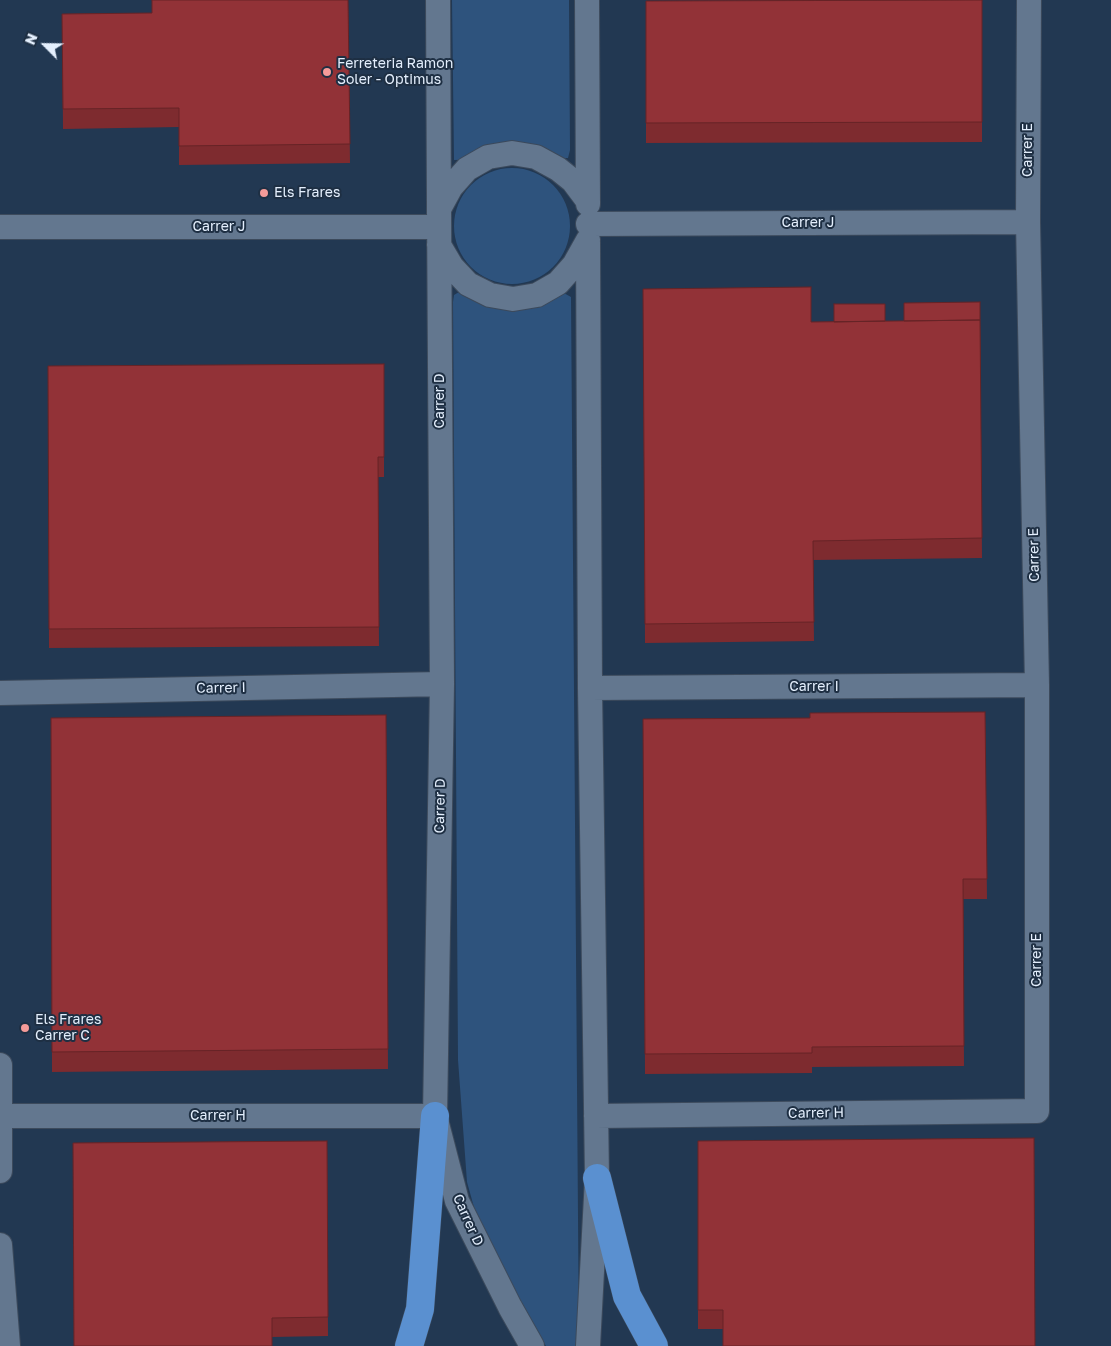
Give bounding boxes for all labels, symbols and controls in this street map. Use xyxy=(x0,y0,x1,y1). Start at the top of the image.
north arrow xyxy=(20,20,70,70)
text: N xyxy=(21,31,41,47)
place label: Ferreteria Ramon Soler - Optimus xyxy=(337,56,453,88)
marker: Ferreteria Ramon Soler - Optimus xyxy=(321,66,333,78)
street label: Carrer E xyxy=(1020,123,1036,177)
place label: Els Frares xyxy=(274,185,340,201)
marker: Els Frares xyxy=(258,187,270,199)
street label: Carrer J xyxy=(781,215,835,231)
street label: Carrer J xyxy=(192,219,246,235)
street label: Carrer D xyxy=(432,373,448,429)
street label: Carrer E xyxy=(1025,528,1043,582)
street label: Carrer I xyxy=(196,679,246,697)
street label: Carrer I xyxy=(789,679,839,695)
street label: Carrer D xyxy=(431,778,449,834)
street label: Carrer E xyxy=(1029,933,1045,987)
place label: Els Frares Carrer C xyxy=(35,1012,101,1044)
marker: Els Frares Carrer C xyxy=(19,1022,31,1034)
street label: Carrer H xyxy=(788,1104,844,1122)
street label: Carrer H xyxy=(190,1108,246,1124)
street label: Carrer D xyxy=(449,1191,487,1249)

